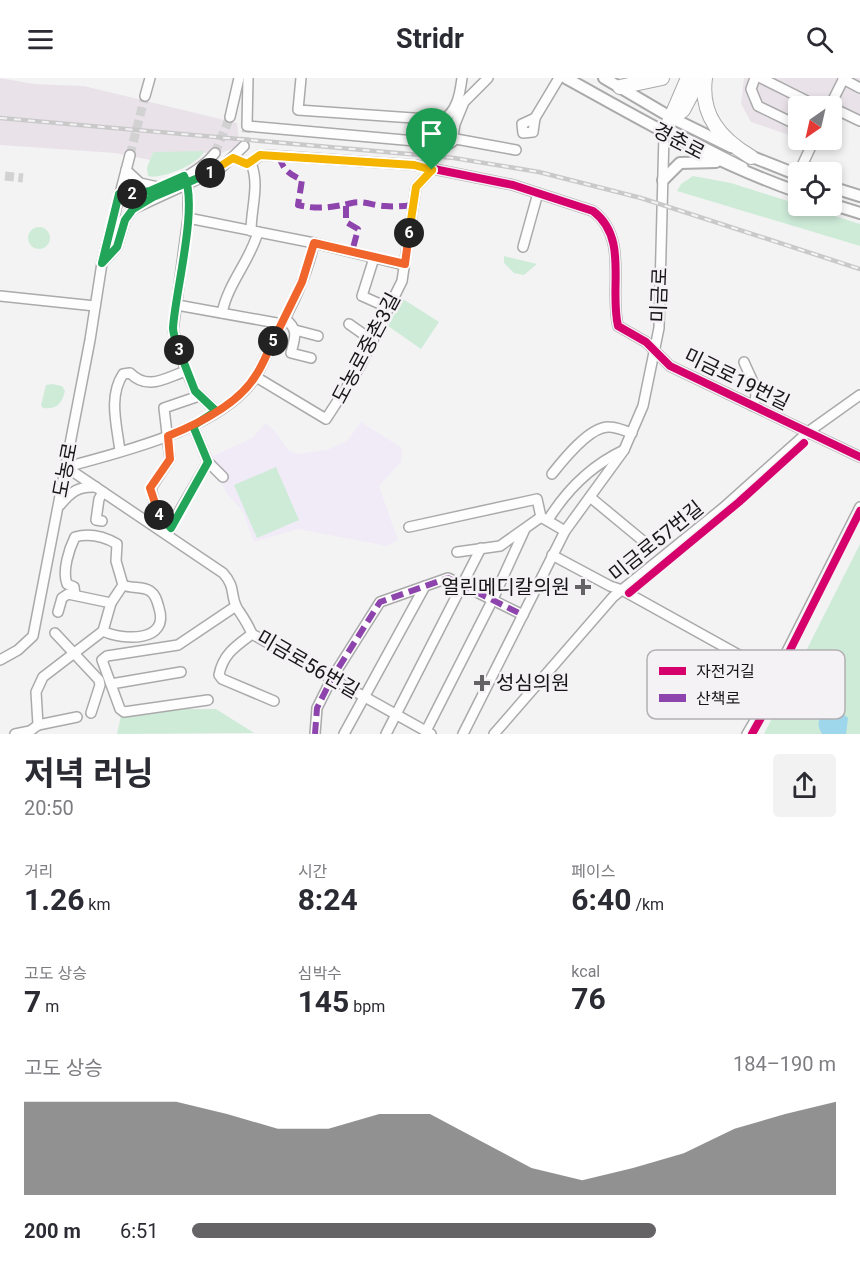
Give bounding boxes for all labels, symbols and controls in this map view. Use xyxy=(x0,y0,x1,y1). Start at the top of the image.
icon: menu xyxy=(24,23,57,56)
text: Stridr xyxy=(396,23,464,55)
icon: search xyxy=(803,23,836,56)
north arrow xyxy=(788,96,842,150)
map controls xyxy=(788,96,842,216)
pin xyxy=(406,108,457,170)
icon: arrive xyxy=(415,117,448,150)
street label: 경춘로 xyxy=(649,117,709,165)
pin: 1 xyxy=(195,158,225,188)
button: locate xyxy=(788,162,842,216)
text: 1 xyxy=(205,163,215,182)
pin: 2 xyxy=(117,179,147,209)
text: 2 xyxy=(127,184,137,203)
pin: 6 xyxy=(394,218,424,248)
text: 6 xyxy=(404,223,414,242)
street label: 미금로 xyxy=(646,267,672,323)
street label: 도농로중촌3길 xyxy=(327,289,405,407)
pin: 5 xyxy=(258,326,288,356)
text: 5 xyxy=(268,331,278,350)
pin: 3 xyxy=(164,335,194,365)
text: 3 xyxy=(174,340,184,359)
street label: 미금로19번길 xyxy=(680,343,794,415)
street label: 도농로 xyxy=(48,441,82,499)
street label: 미금로57번길 xyxy=(604,496,708,586)
pin: 4 xyxy=(144,500,174,530)
text: 4 xyxy=(154,505,164,524)
place label: 열린메디칼의원 xyxy=(441,575,570,599)
marker: 열린메디칼의원 xyxy=(574,578,592,596)
street label: 미금로56번길 xyxy=(252,625,364,703)
legend xyxy=(647,650,845,719)
text: 자전거길 xyxy=(696,662,755,681)
place label: 성심의원 xyxy=(496,671,570,695)
marker: 성심의원 xyxy=(473,674,491,692)
text: 산책로 xyxy=(696,689,740,708)
text: 저녁 러닝 xyxy=(24,754,154,793)
button: share xyxy=(773,754,836,817)
text: 20:50 xyxy=(24,796,74,820)
text: 거리 xyxy=(24,862,53,881)
text: 시간 xyxy=(298,862,327,881)
text: 페이스 xyxy=(571,862,616,881)
text: 1.26 xyxy=(24,882,84,917)
text: 8:24 xyxy=(298,882,358,917)
text: 6:40 xyxy=(571,882,631,917)
text: km xyxy=(84,895,110,914)
text: /km xyxy=(631,895,664,914)
text: kcal xyxy=(571,962,600,981)
text: 고도 상승 xyxy=(24,964,87,983)
text: 심박수 xyxy=(298,964,342,983)
text: 76 xyxy=(571,981,606,1016)
text: 7 xyxy=(24,984,41,1019)
text: 145 xyxy=(298,984,349,1019)
text: m xyxy=(41,997,59,1016)
text: bpm xyxy=(349,997,385,1016)
text: 184–190 m xyxy=(733,1052,836,1076)
text: 고도 상승 xyxy=(24,1056,103,1080)
text: 200 m xyxy=(24,1219,81,1243)
text: 6:51 xyxy=(120,1219,159,1243)

